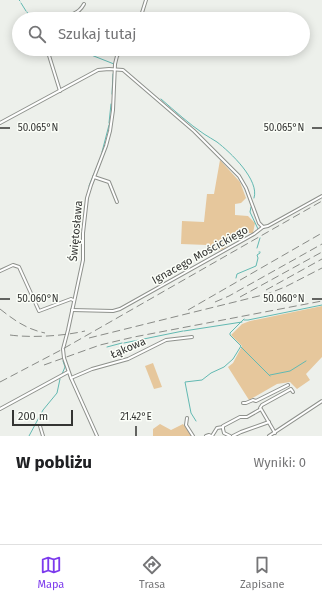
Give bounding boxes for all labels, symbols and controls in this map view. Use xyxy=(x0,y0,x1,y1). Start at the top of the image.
search box xyxy=(12,12,310,56)
icon: search xyxy=(26,23,48,45)
text: Szukaj tutaj xyxy=(58,25,136,43)
text: 50.065°N xyxy=(18,122,58,134)
text: 50.065°N xyxy=(264,122,304,134)
street label: Świętosława xyxy=(66,200,85,262)
street label: Ignacego Mościckiego xyxy=(150,223,250,287)
text: 50.060°N xyxy=(17,293,59,305)
text: 50.060°N xyxy=(263,293,305,305)
street label: Łąkowa xyxy=(108,335,148,361)
scale bar xyxy=(12,408,73,427)
text: 200 m xyxy=(18,410,48,423)
text: 21.42°E xyxy=(120,411,152,423)
text: W pobliżu xyxy=(16,452,92,473)
text: Wyniki: 0 xyxy=(253,455,306,470)
tab: Mapa xyxy=(37,554,64,591)
tab: Trasa xyxy=(139,554,165,591)
tab: Zapisane xyxy=(240,554,285,591)

